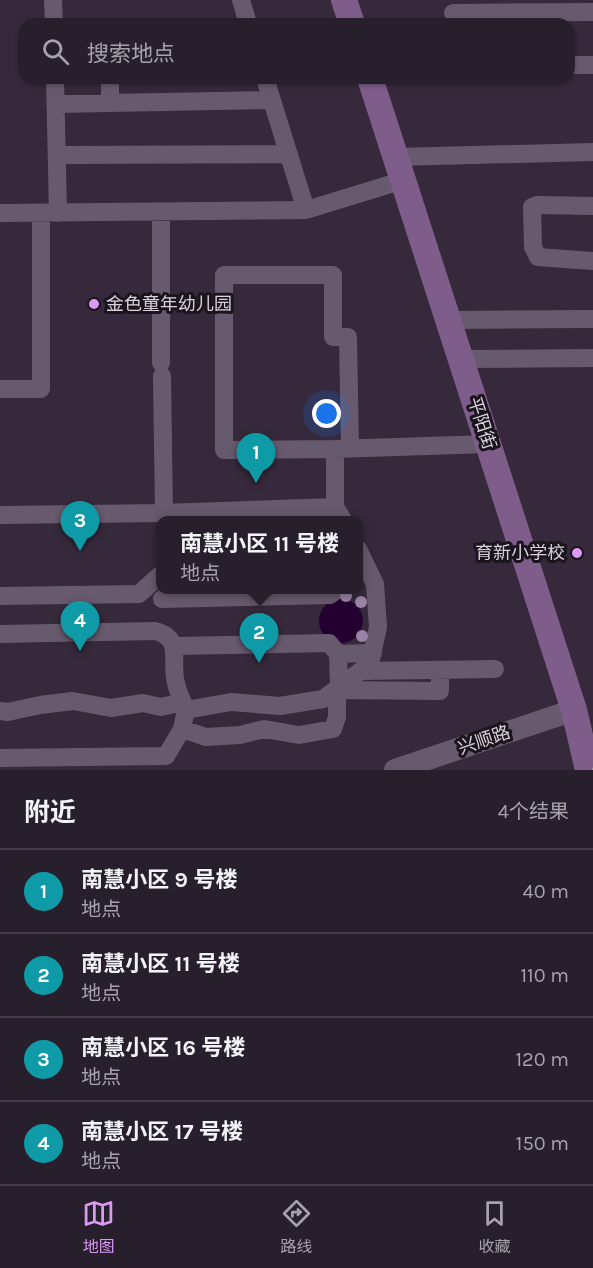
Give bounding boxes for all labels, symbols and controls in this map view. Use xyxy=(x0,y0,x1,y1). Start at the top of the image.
search box xyxy=(18,18,575,84)
icon: search xyxy=(39,35,72,68)
text: 搜索地点 xyxy=(87,41,175,67)
place label: 金色童年幼儿园 xyxy=(106,293,232,315)
marker: 金色童年幼儿园 xyxy=(87,297,101,311)
street label: 平阳街 xyxy=(463,394,501,452)
your location xyxy=(312,399,341,428)
pin: 1 xyxy=(236,434,276,483)
pin: 3 xyxy=(60,502,100,551)
popup xyxy=(156,516,363,594)
text: 南慧小区 11 号楼 xyxy=(180,531,339,557)
place label: 育新小学校 xyxy=(475,542,565,564)
marker: 育新小学校 xyxy=(570,546,584,560)
text: 地点 xyxy=(180,562,220,585)
pin: 4 xyxy=(60,602,100,651)
pin: 2 xyxy=(240,614,278,663)
street label: 兴顺路 xyxy=(455,721,513,759)
text: 附近 xyxy=(24,797,76,828)
text: 4个结果 xyxy=(498,800,569,823)
text: 南慧小区 9 号楼 xyxy=(81,867,238,893)
text: 1 xyxy=(40,880,47,903)
text: 40 m xyxy=(523,880,569,903)
text: 地点 xyxy=(81,898,121,921)
text: 南慧小区 11 号楼 xyxy=(81,951,240,977)
text: 2 xyxy=(37,964,50,987)
text: 110 m xyxy=(520,964,569,987)
text: 地点 xyxy=(81,982,121,1005)
text: 南慧小区 16 号楼 xyxy=(81,1035,245,1061)
text: 3 xyxy=(37,1048,50,1071)
text: 120 m xyxy=(515,1048,569,1071)
text: 地点 xyxy=(81,1066,121,1089)
text: 南慧小区 17 号楼 xyxy=(81,1119,243,1145)
text: 4 xyxy=(38,1132,49,1155)
text: 150 m xyxy=(516,1132,569,1155)
text: 地点 xyxy=(81,1150,121,1173)
tab: 地图 xyxy=(82,1197,115,1257)
tab: 路线 xyxy=(280,1197,313,1257)
tab: 收藏 xyxy=(478,1197,511,1257)

